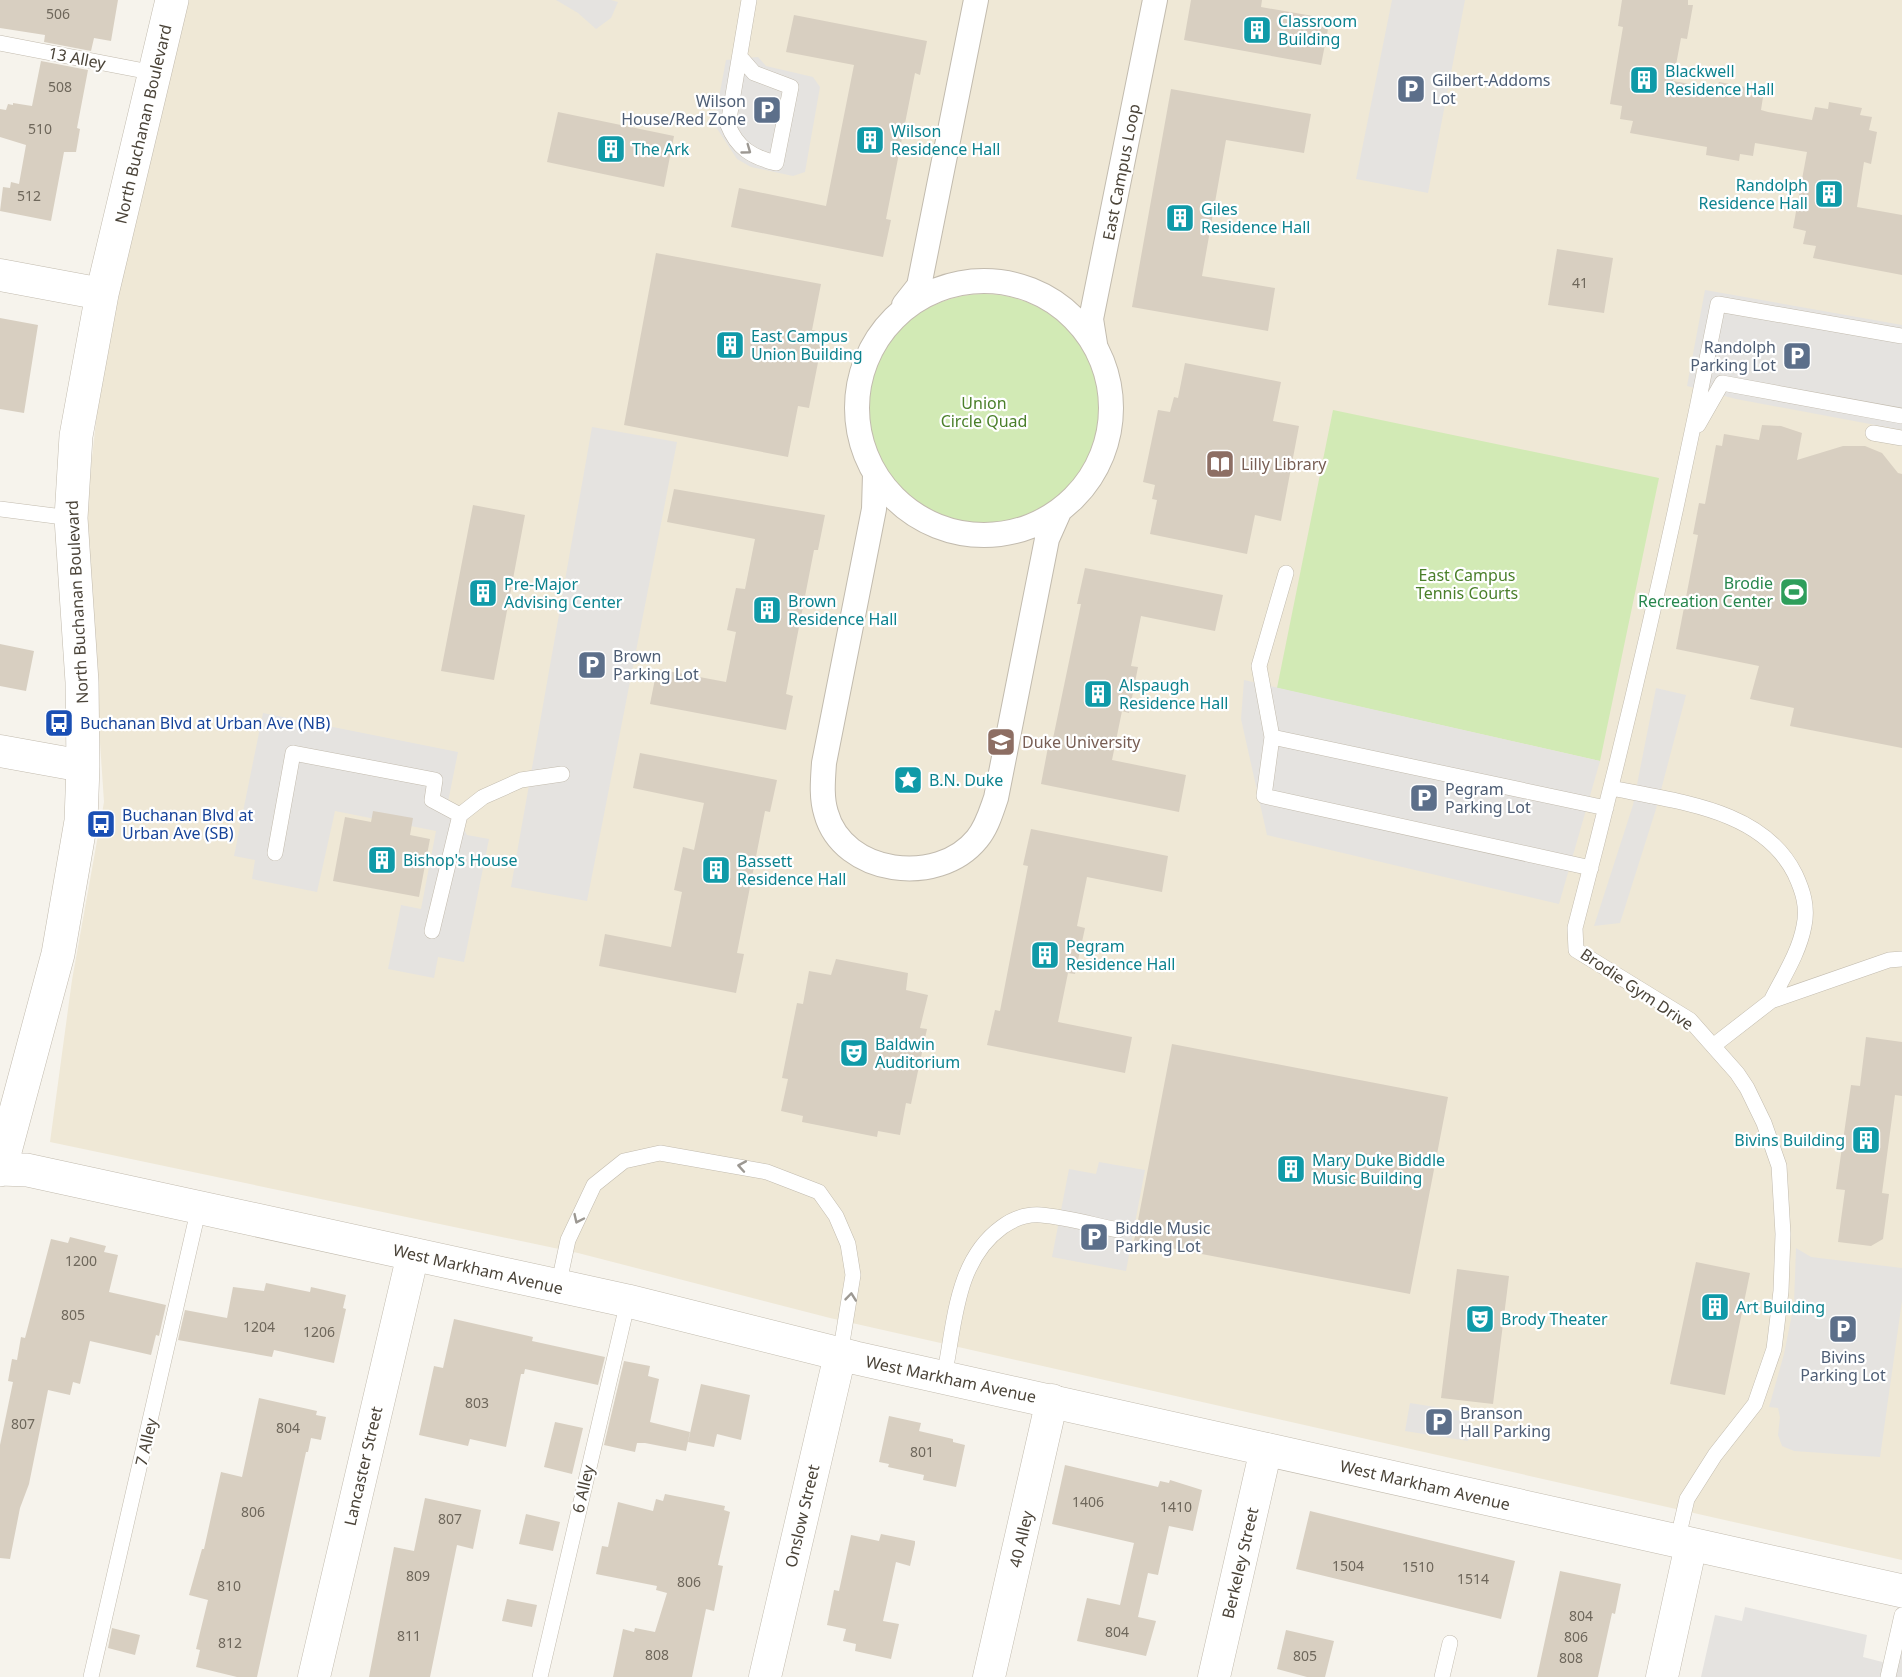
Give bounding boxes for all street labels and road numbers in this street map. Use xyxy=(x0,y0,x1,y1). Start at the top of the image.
street label: North Buchanan Boulevard xyxy=(109,22,177,226)
street label: 13 Alley xyxy=(47,42,108,74)
street label: East Campus Loop xyxy=(1097,102,1145,242)
street label: North Buchanan Boulevard xyxy=(61,500,93,704)
street label: Brodie Gym Drive xyxy=(1576,943,1698,1035)
street label: West Markham Avenue xyxy=(391,1239,565,1299)
street label: West Markham Avenue xyxy=(864,1350,1038,1408)
street label: Lancaster Street xyxy=(339,1404,387,1528)
street label: 7 Alley xyxy=(130,1415,162,1468)
street label: West Markham Avenue xyxy=(1338,1455,1512,1515)
street label: 6 Alley xyxy=(567,1462,599,1515)
street label: Onslow Street xyxy=(779,1462,825,1570)
street label: Berkeley Street xyxy=(1217,1505,1264,1621)
street label: 40 Alley xyxy=(1004,1508,1038,1570)

